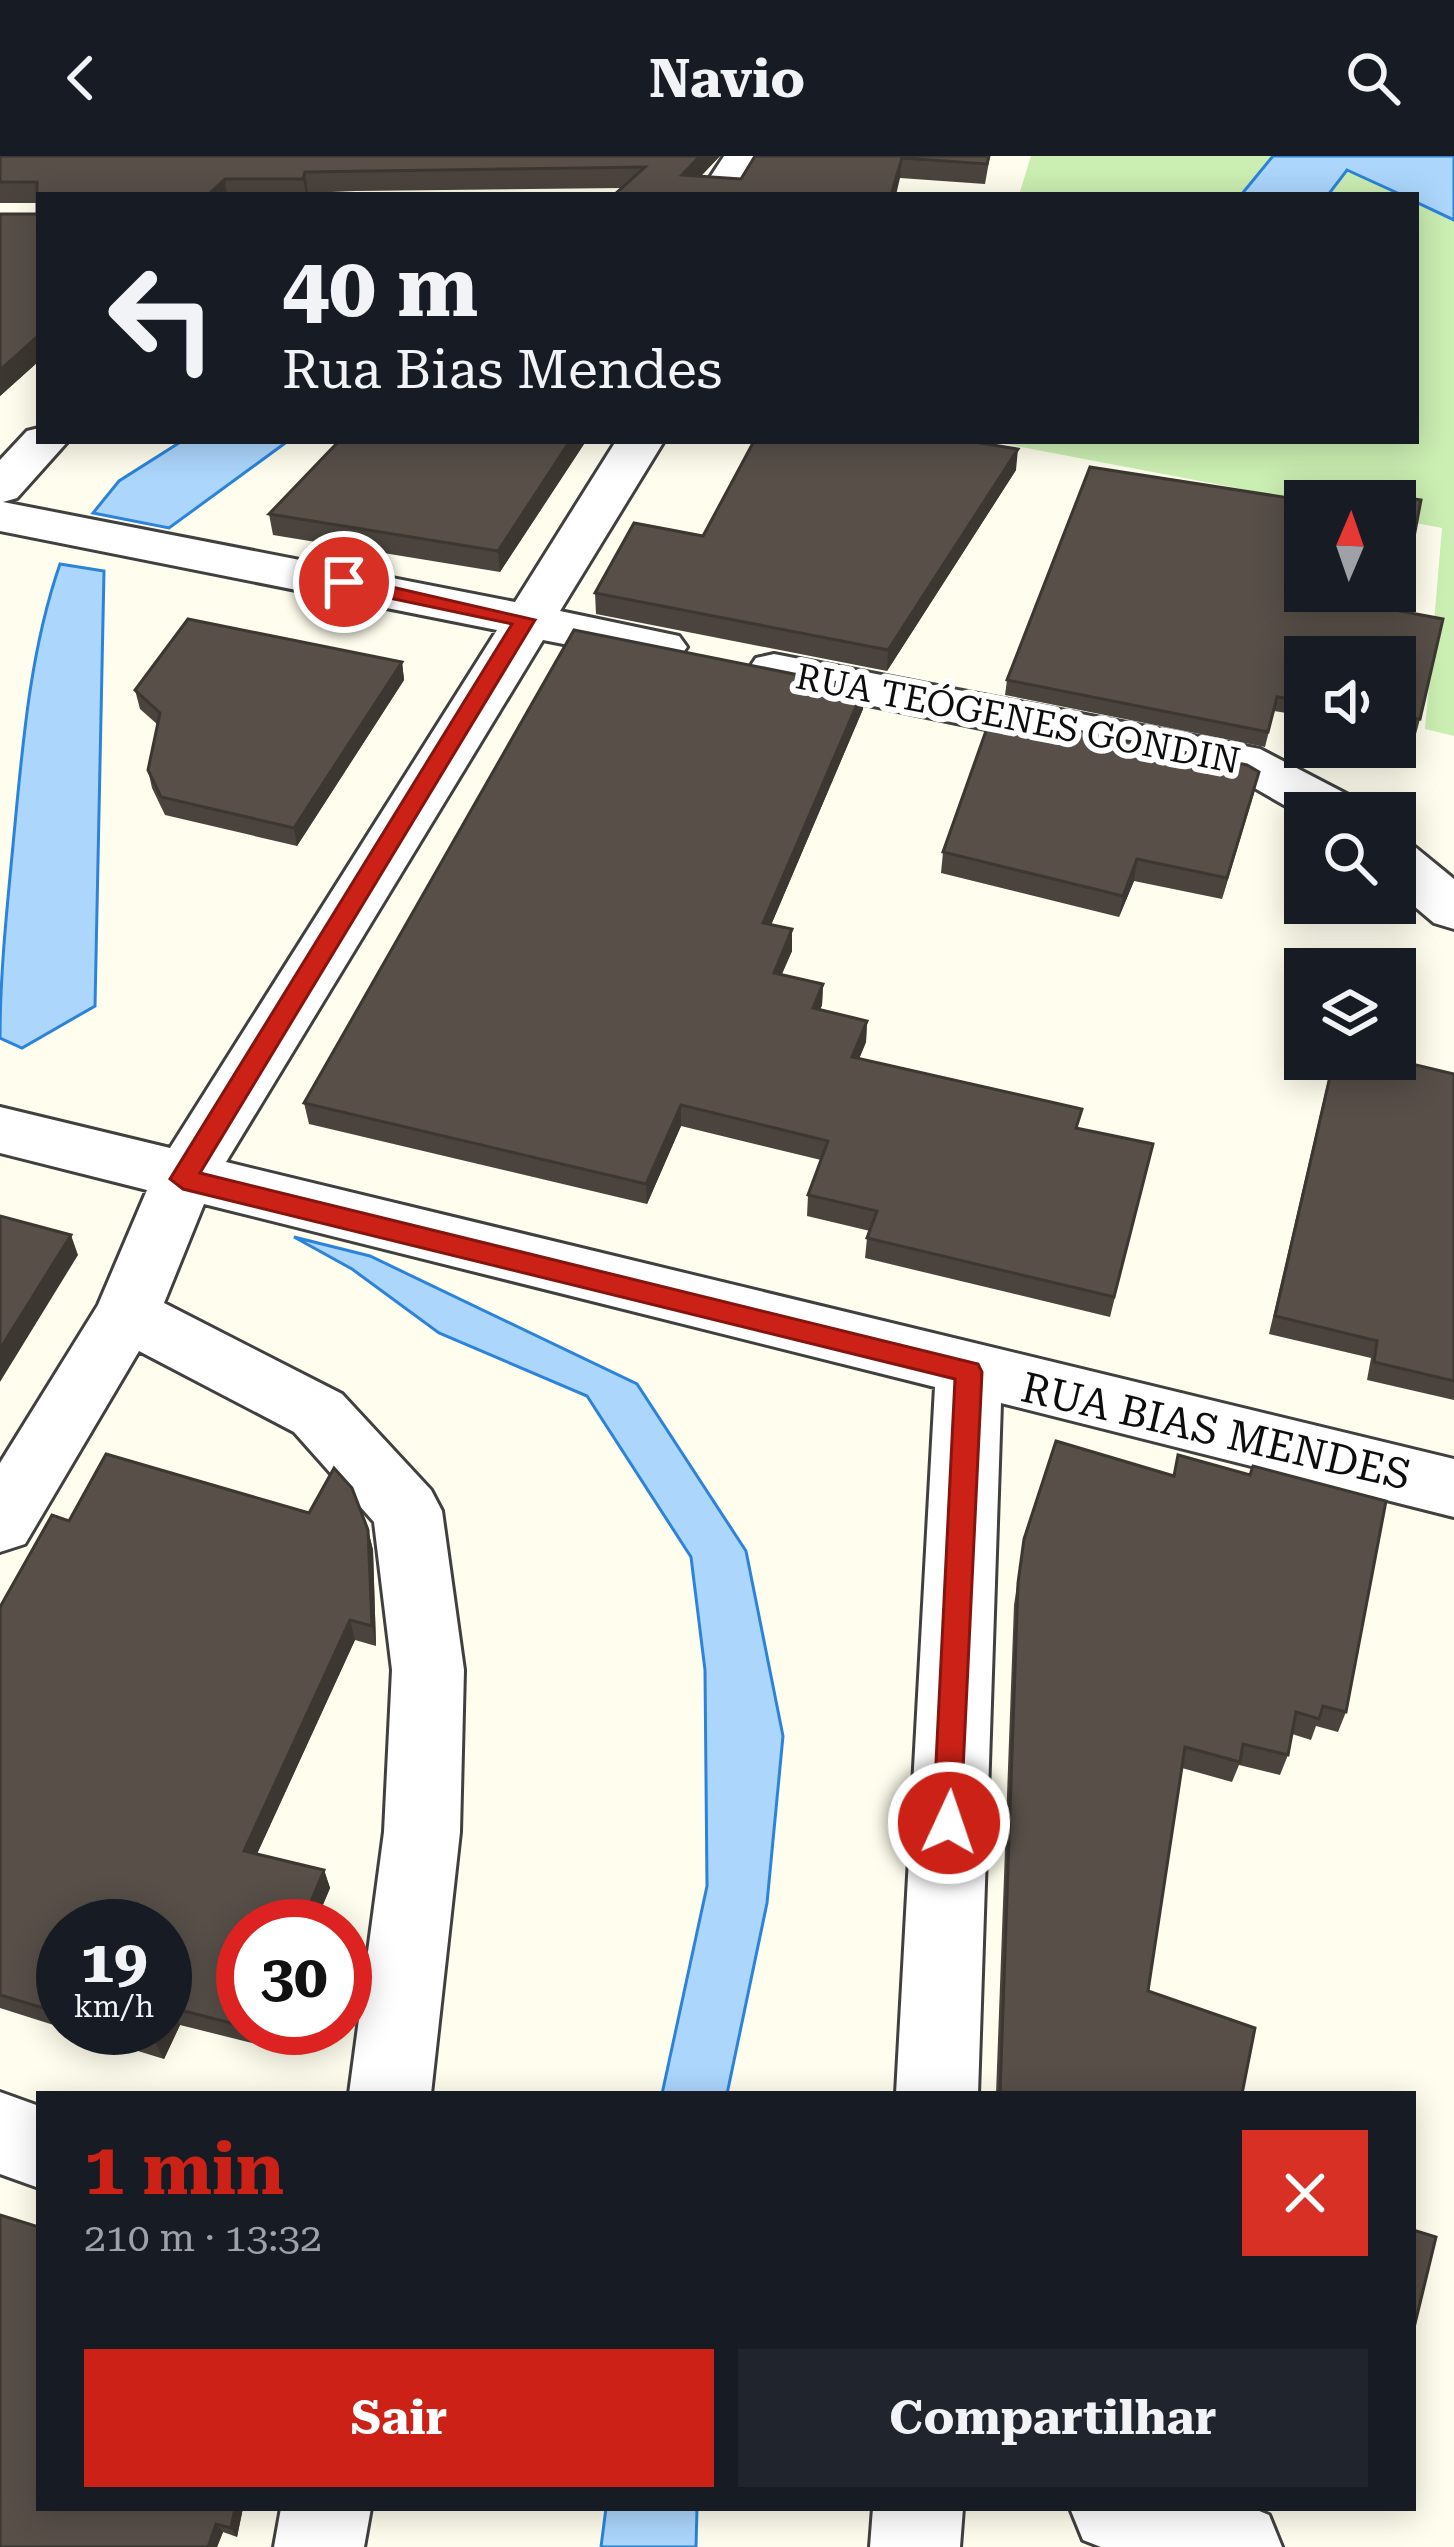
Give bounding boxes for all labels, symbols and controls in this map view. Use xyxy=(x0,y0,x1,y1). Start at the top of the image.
icon: back xyxy=(48,45,114,111)
icon: search xyxy=(1340,45,1406,111)
text: Navio xyxy=(649,47,805,110)
text: 40 m xyxy=(282,238,478,336)
icon: left xyxy=(84,240,240,396)
text: Rua Bias Mendes xyxy=(282,338,722,401)
north arrow xyxy=(1284,480,1416,612)
map controls xyxy=(1284,480,1416,1080)
pin xyxy=(293,531,395,633)
icon: arrive xyxy=(311,549,377,615)
button: sound xyxy=(1284,636,1416,768)
street label: RUA TEÓGENES GONDIN xyxy=(792,654,1244,783)
button: search xyxy=(1284,792,1416,924)
button: layers xyxy=(1284,948,1416,1080)
street label: RUA BIAS MENDES xyxy=(1017,1362,1415,1500)
position arrow xyxy=(886,1760,1012,1886)
speed limit sign: 30 xyxy=(216,1899,372,2055)
text: 19 xyxy=(80,1926,148,1997)
text: km/h xyxy=(74,1989,154,2024)
text: 1 min xyxy=(84,2127,284,2212)
button: close xyxy=(1242,2130,1368,2256)
text: 210 m · 13:32 xyxy=(84,2215,322,2261)
button: Sair xyxy=(84,2349,714,2487)
button: Compartilhar xyxy=(738,2349,1368,2487)

